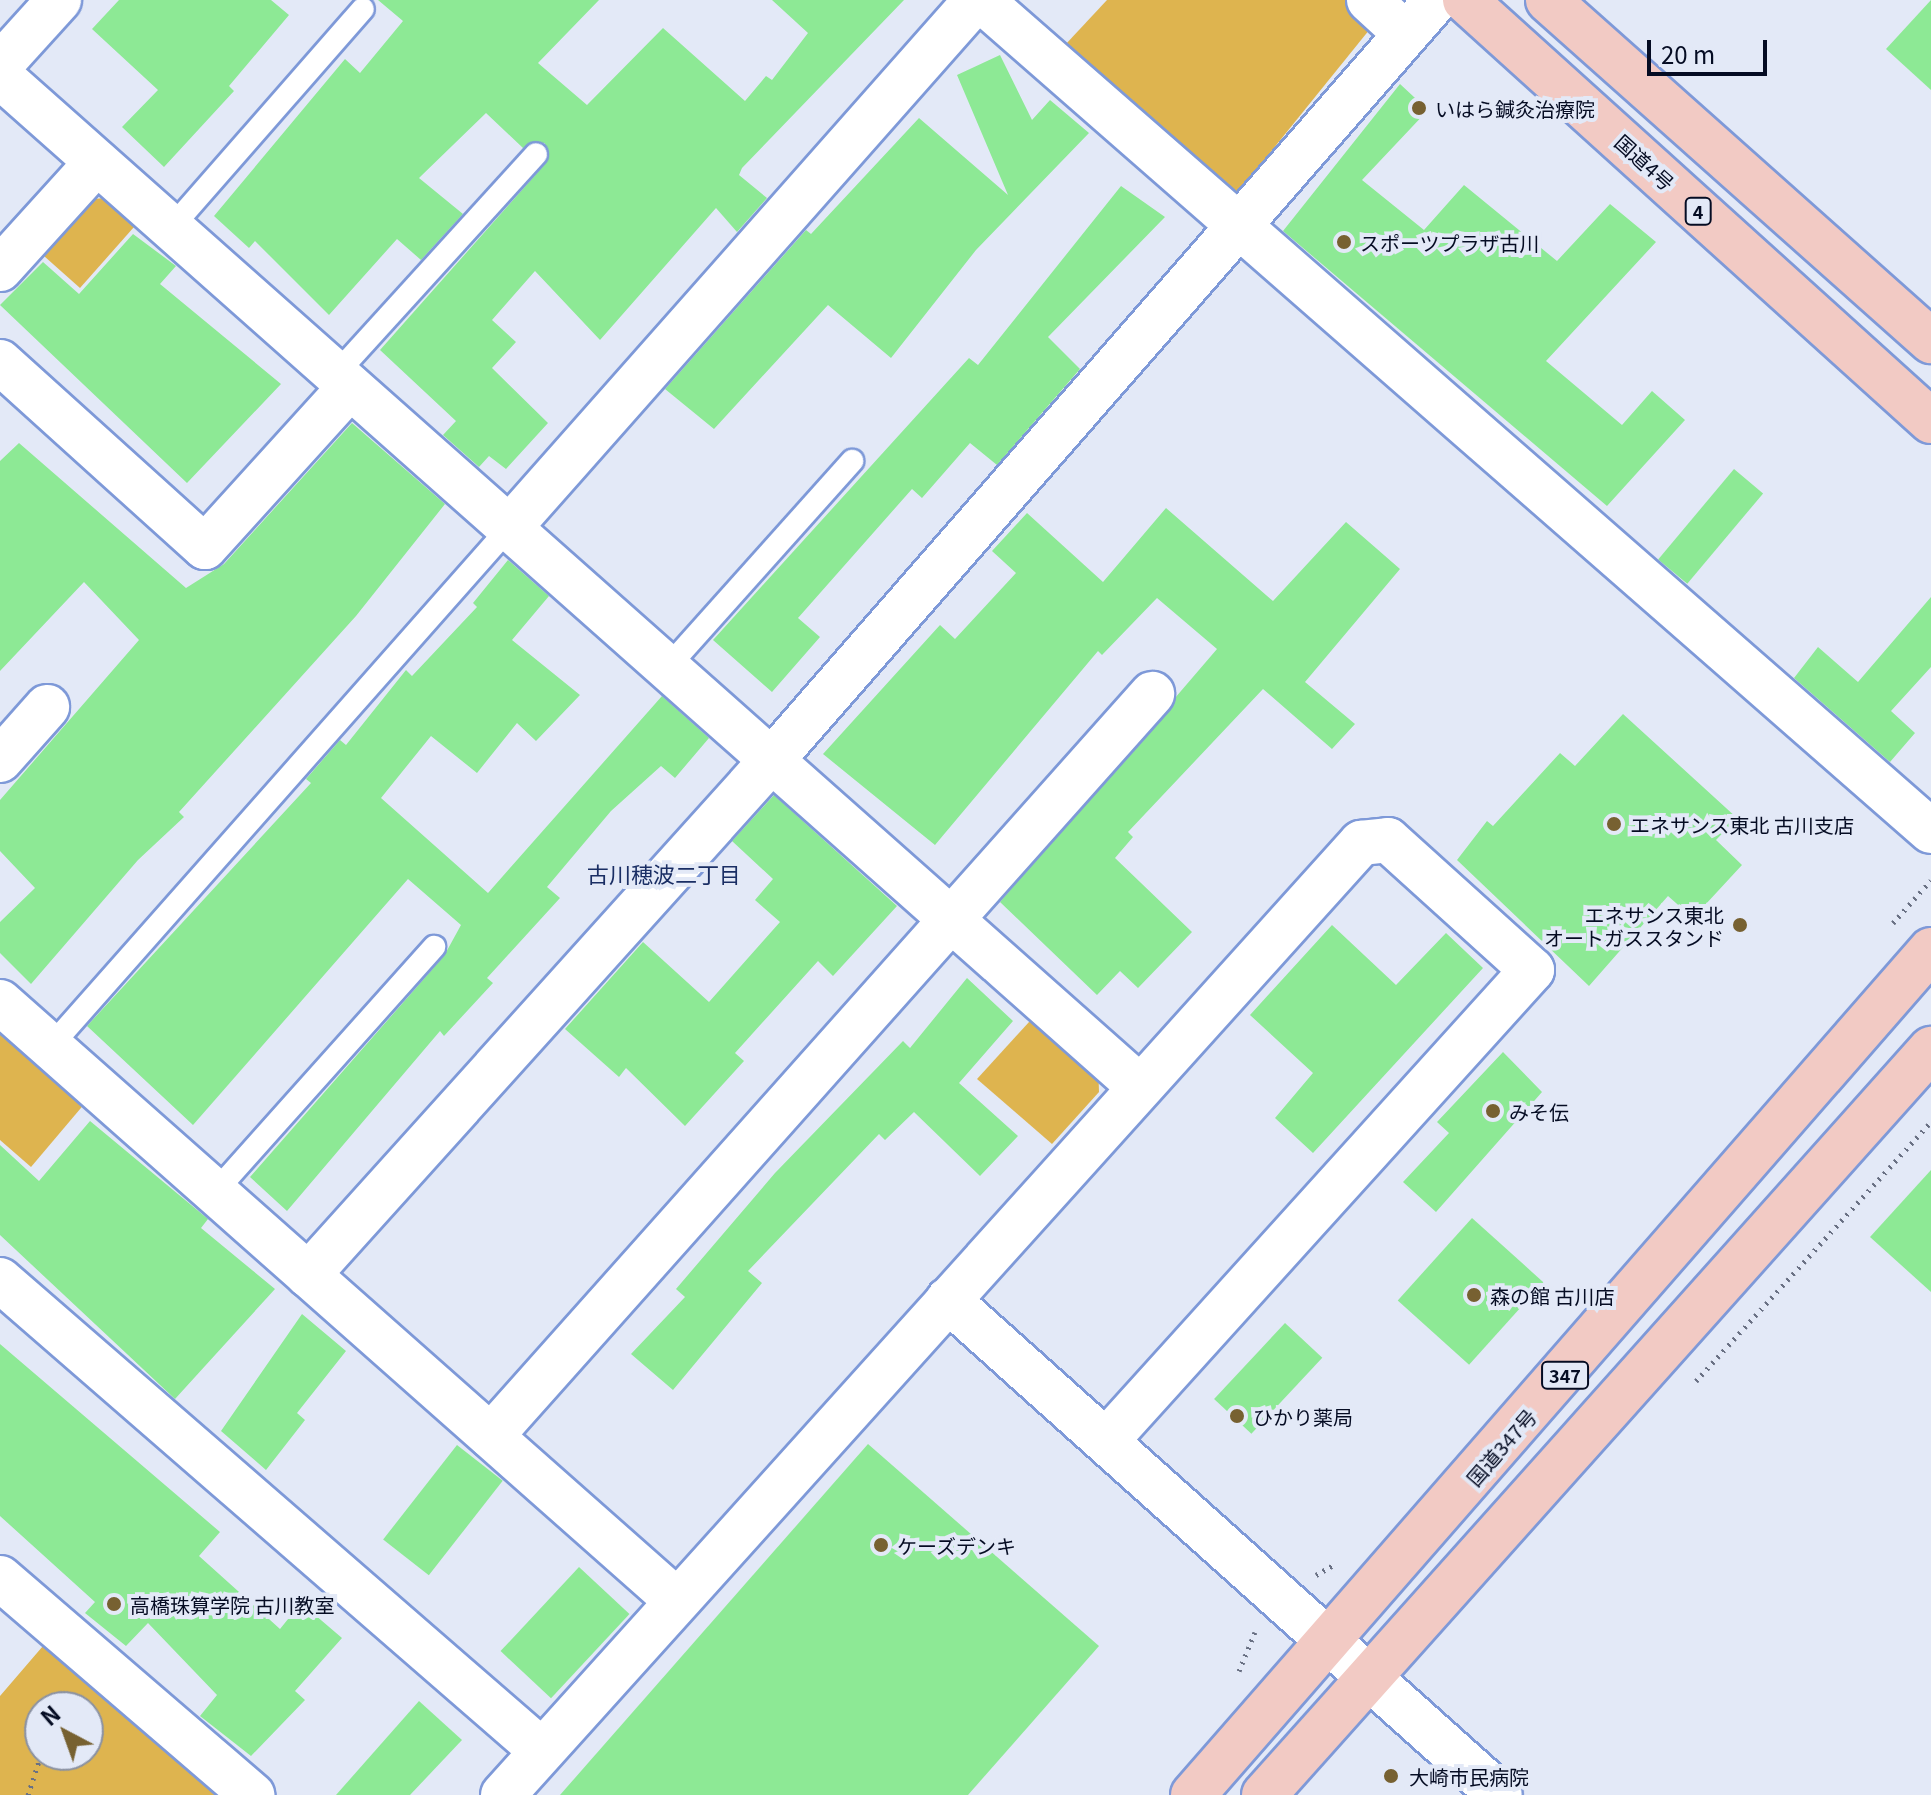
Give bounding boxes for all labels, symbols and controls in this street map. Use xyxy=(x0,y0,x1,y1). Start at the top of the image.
scale bar xyxy=(1651,24,1771,74)
text: 20 m xyxy=(1661,36,1715,71)
place label: いはら鍼灸治療院 xyxy=(1435,96,1595,120)
marker: いはら鍼灸治療院 xyxy=(1410,99,1428,117)
street label: 国道4号 xyxy=(1611,129,1679,195)
road number: 4 xyxy=(1684,197,1712,225)
place label: スポーツプラザ古川 xyxy=(1360,230,1540,254)
marker: スポーツプラザ古川 xyxy=(1335,233,1353,251)
place label: エネサンス東北 古川支店 xyxy=(1630,812,1854,836)
marker: エネサンス東北 古川支店 xyxy=(1605,815,1623,833)
district label: 古川穂波二丁目 xyxy=(587,861,741,887)
place label: エネサンス東北 オートガススタンド xyxy=(1544,902,1724,949)
marker: エネサンス東北 オートガススタンド xyxy=(1731,916,1749,934)
place label: みそ伝 xyxy=(1509,1099,1569,1123)
marker: みそ伝 xyxy=(1484,1102,1502,1120)
place label: 森の館 古川店 xyxy=(1490,1283,1614,1307)
marker: 森の館 古川店 xyxy=(1465,1286,1483,1304)
road number: 347 xyxy=(1541,1361,1589,1389)
place label: ひかり薬局 xyxy=(1253,1404,1353,1428)
street label: 国道347号 xyxy=(1461,1404,1541,1490)
marker: ひかり薬局 xyxy=(1228,1407,1246,1425)
place label: ケーズデンキ xyxy=(897,1533,1017,1557)
marker: ケーズデンキ xyxy=(872,1536,890,1554)
place label: 高橋珠算学院 古川教室 xyxy=(130,1592,334,1616)
marker: 高橋珠算学院 古川教室 xyxy=(105,1595,123,1613)
north arrow xyxy=(24,1691,104,1771)
text: N xyxy=(33,1697,66,1732)
place label: 大崎市民病院 xyxy=(1409,1764,1529,1788)
marker: 大崎市民病院 xyxy=(1380,1765,1402,1787)

